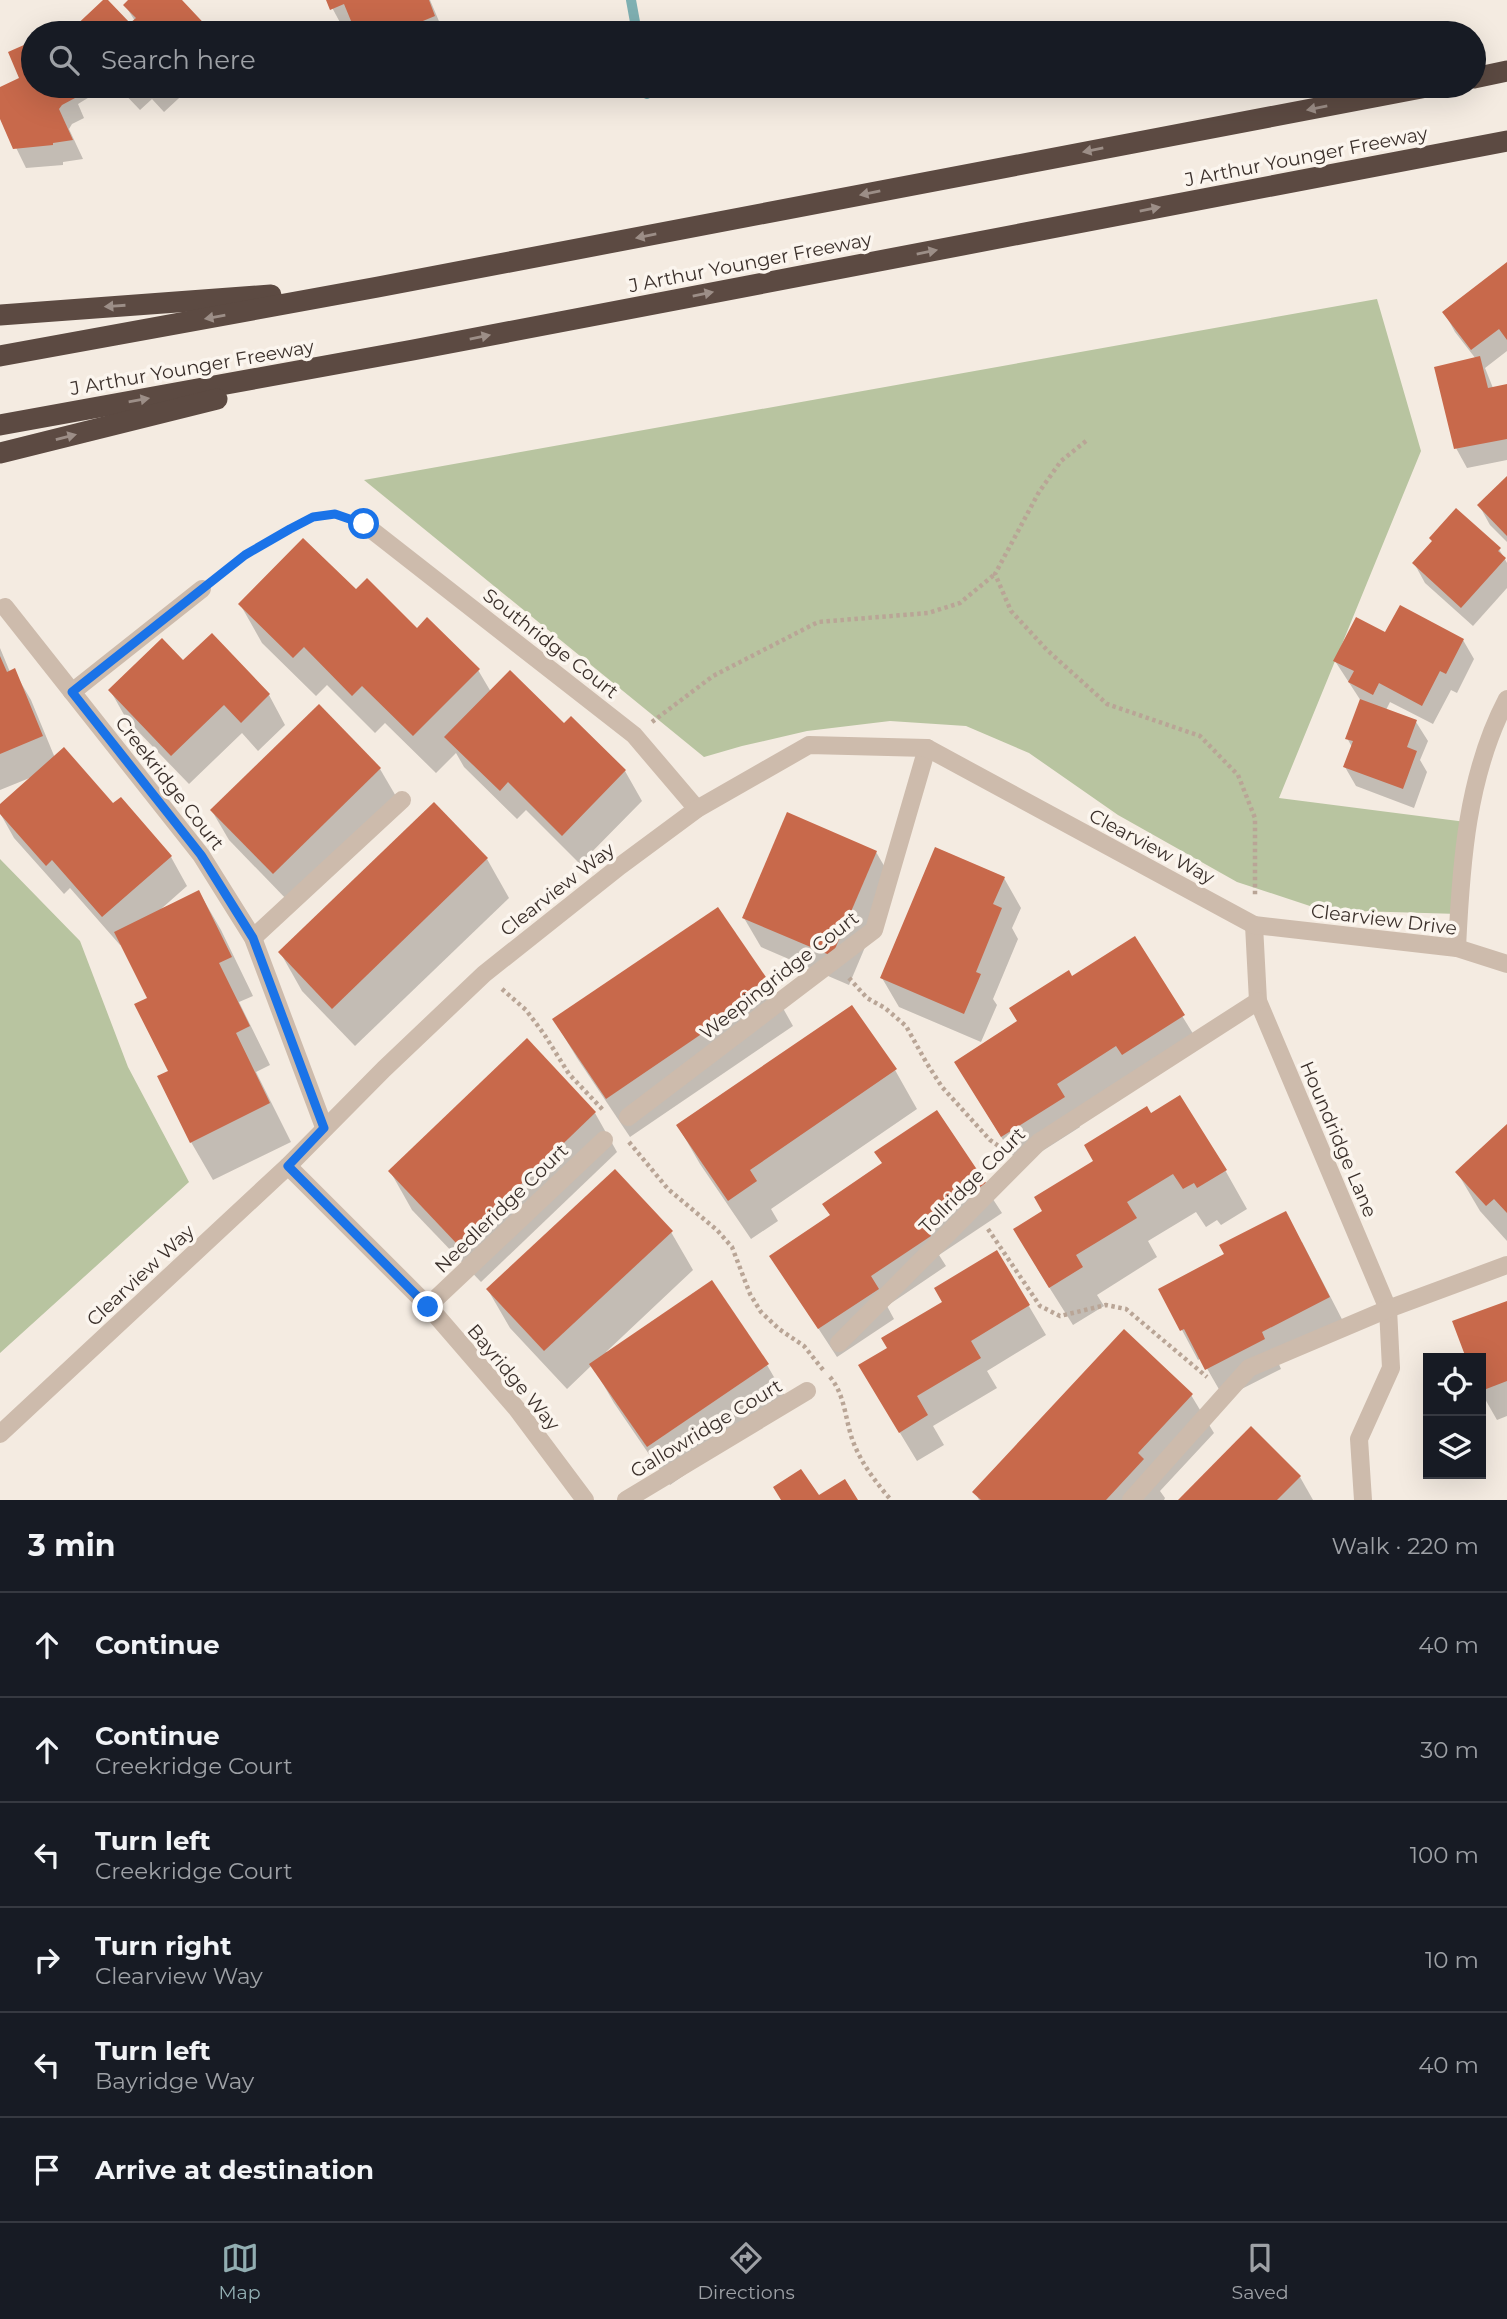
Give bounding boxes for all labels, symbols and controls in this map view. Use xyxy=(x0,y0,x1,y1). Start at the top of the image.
search box xyxy=(21,21,1486,98)
icon: search xyxy=(45,41,83,79)
text: Search here xyxy=(101,44,256,76)
one-way arrow xyxy=(1306,102,1328,113)
street label: J Arthur Younger Freeway xyxy=(1182,122,1430,192)
one-way arrow xyxy=(1082,145,1104,156)
one-way arrow xyxy=(859,188,881,199)
one-way arrow xyxy=(1139,203,1161,214)
street label: J Arthur Younger Freeway xyxy=(626,228,874,298)
one-way arrow xyxy=(635,230,657,241)
one-way arrow xyxy=(916,246,938,257)
one-way arrow xyxy=(692,289,714,300)
one-way arrow xyxy=(103,301,125,312)
one-way arrow xyxy=(203,312,225,323)
one-way arrow xyxy=(469,331,491,342)
street label: J Arthur Younger Freeway xyxy=(68,335,316,400)
one-way arrow xyxy=(128,394,150,405)
one-way arrow xyxy=(55,431,77,442)
route start xyxy=(348,508,379,539)
street label: Southridge Court xyxy=(479,583,623,703)
street label: Creekridge Court xyxy=(110,712,229,855)
street label: Clearview Way xyxy=(1085,804,1219,889)
street label: Clearview Way xyxy=(496,837,619,941)
street label: Clearview Drive xyxy=(1310,899,1458,940)
street label: Weepingridge Court xyxy=(695,906,863,1045)
street label: Houndridge Lane xyxy=(1295,1058,1382,1221)
street label: Tollridge Court xyxy=(915,1122,1030,1238)
street label: Needleridge Court xyxy=(430,1139,573,1278)
street label: Clearview Way xyxy=(82,1219,199,1331)
route end xyxy=(412,1291,443,1322)
street label: Bayridge Way xyxy=(463,1320,565,1436)
map controls xyxy=(1423,1353,1486,1479)
button: locate xyxy=(1423,1353,1486,1416)
street label: Gallowridge Court xyxy=(626,1374,786,1483)
button: layers xyxy=(1423,1416,1486,1479)
text: 3 min xyxy=(28,1527,115,1564)
text: Walk · 220 m xyxy=(1332,1532,1479,1560)
icon: ahead xyxy=(28,1626,66,1664)
text: Continue xyxy=(95,1629,220,1661)
text: 40 m xyxy=(1418,1631,1479,1659)
text: Continue xyxy=(95,1720,220,1752)
icon: ahead xyxy=(28,1731,66,1769)
text: 30 m xyxy=(1420,1736,1479,1764)
text: Creekridge Court xyxy=(95,1752,293,1780)
text: Turn left xyxy=(95,1825,211,1857)
icon: left xyxy=(28,1836,66,1874)
text: 100 m xyxy=(1410,1841,1479,1869)
text: Creekridge Court xyxy=(95,1857,293,1885)
text: Turn right xyxy=(95,1930,231,1962)
icon: right xyxy=(28,1941,66,1979)
text: 10 m xyxy=(1425,1946,1479,1974)
text: Clearview Way xyxy=(95,1962,263,1990)
text: Turn left xyxy=(95,2035,211,2067)
icon: left xyxy=(28,2046,66,2084)
text: 40 m xyxy=(1418,2051,1479,2079)
text: Bayridge Way xyxy=(95,2067,254,2095)
icon: arrive xyxy=(28,2151,66,2189)
text: Arrive at destination xyxy=(95,2154,374,2186)
tab: Map xyxy=(218,2239,261,2304)
tab: Directions xyxy=(697,2239,795,2304)
tab: Saved xyxy=(1232,2239,1289,2304)

